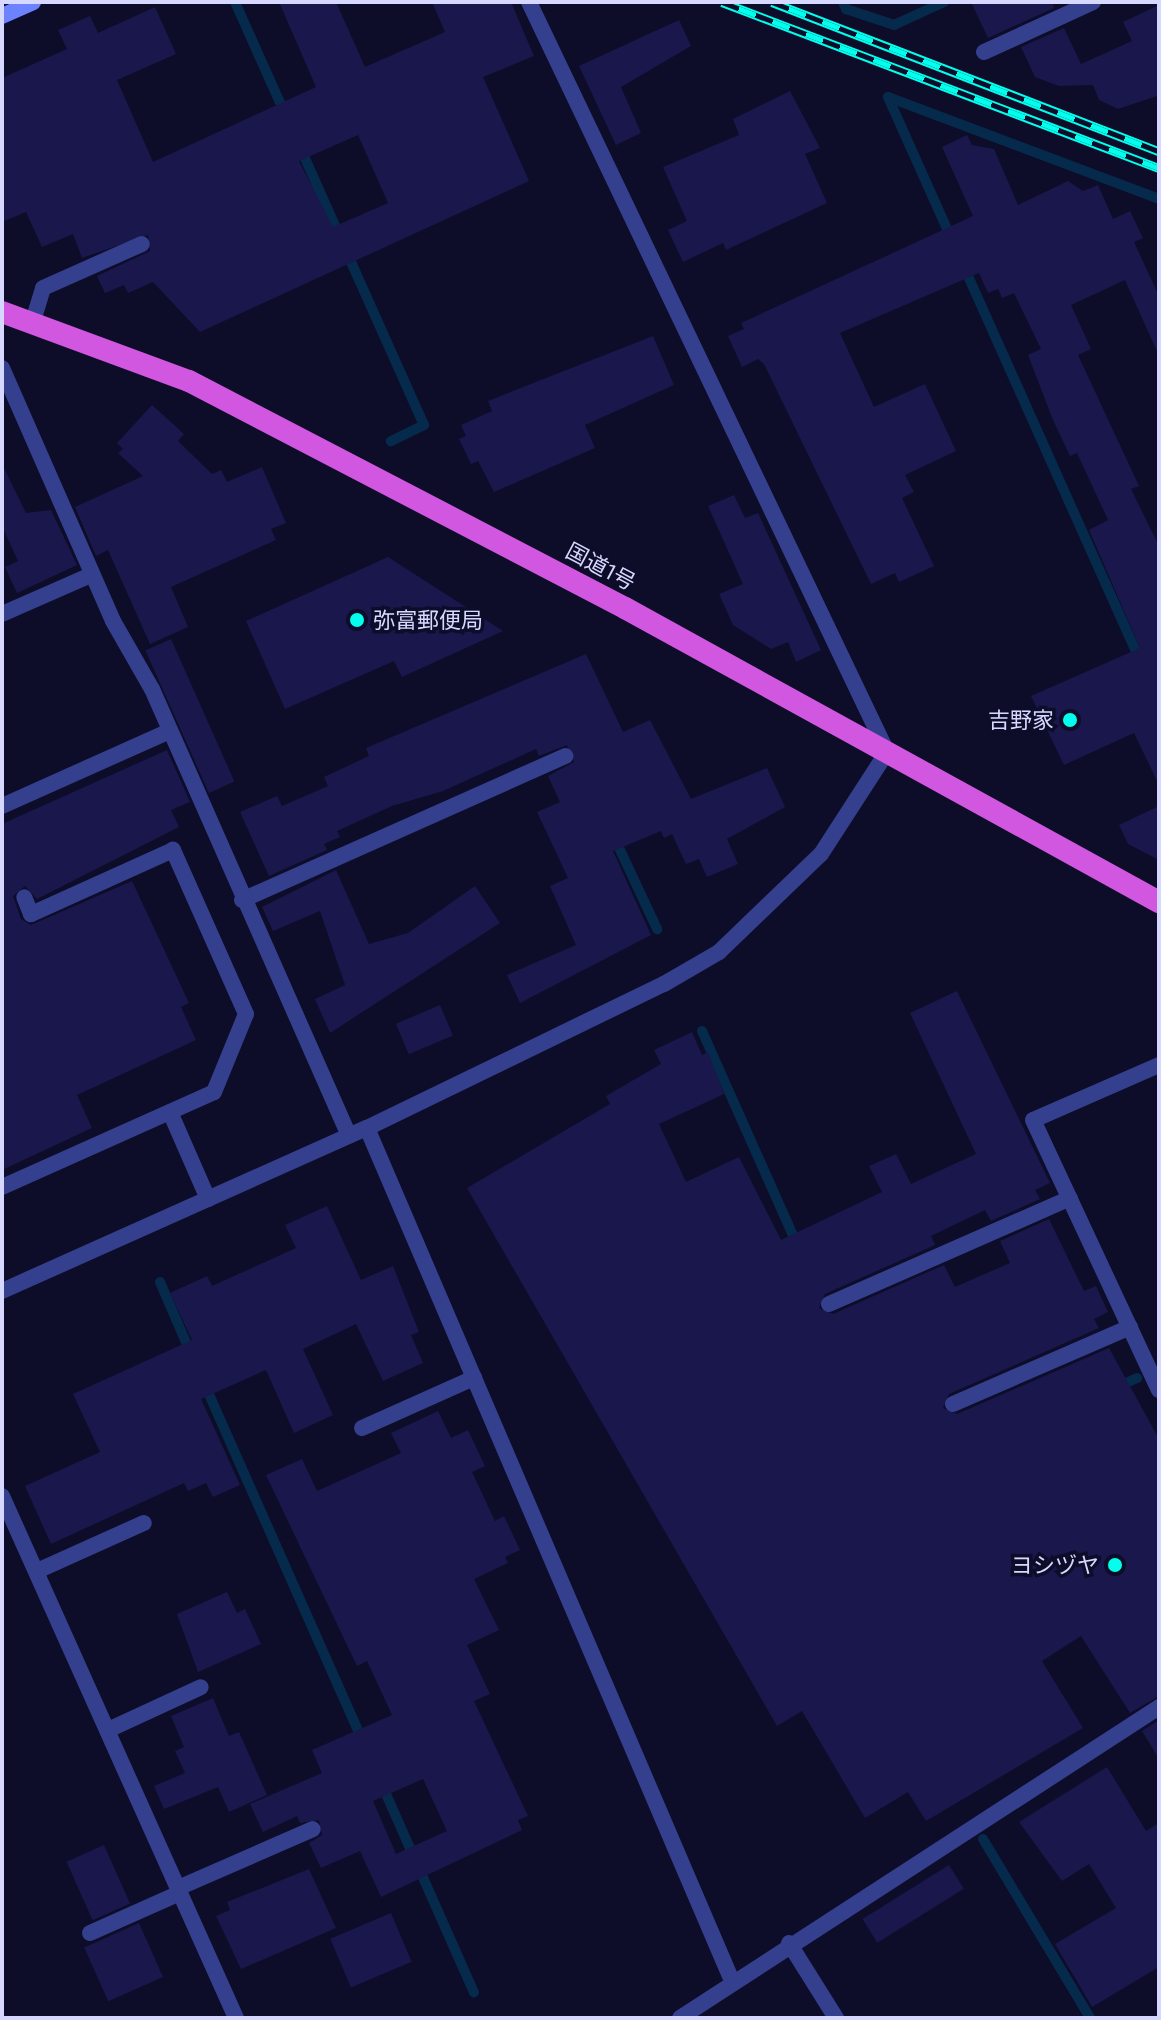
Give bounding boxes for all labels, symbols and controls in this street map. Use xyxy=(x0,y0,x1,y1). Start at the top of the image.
street label: 国道1号 xyxy=(562,537,640,595)
place label: 弥富郵便局 xyxy=(373,607,483,633)
marker: 弥富郵便局 xyxy=(348,611,366,629)
place label: 吉野家 xyxy=(988,707,1054,733)
marker: 吉野家 xyxy=(1061,711,1079,729)
place label: ヨシヅヤ xyxy=(1011,1552,1099,1578)
marker: ヨシヅヤ xyxy=(1106,1556,1124,1574)

